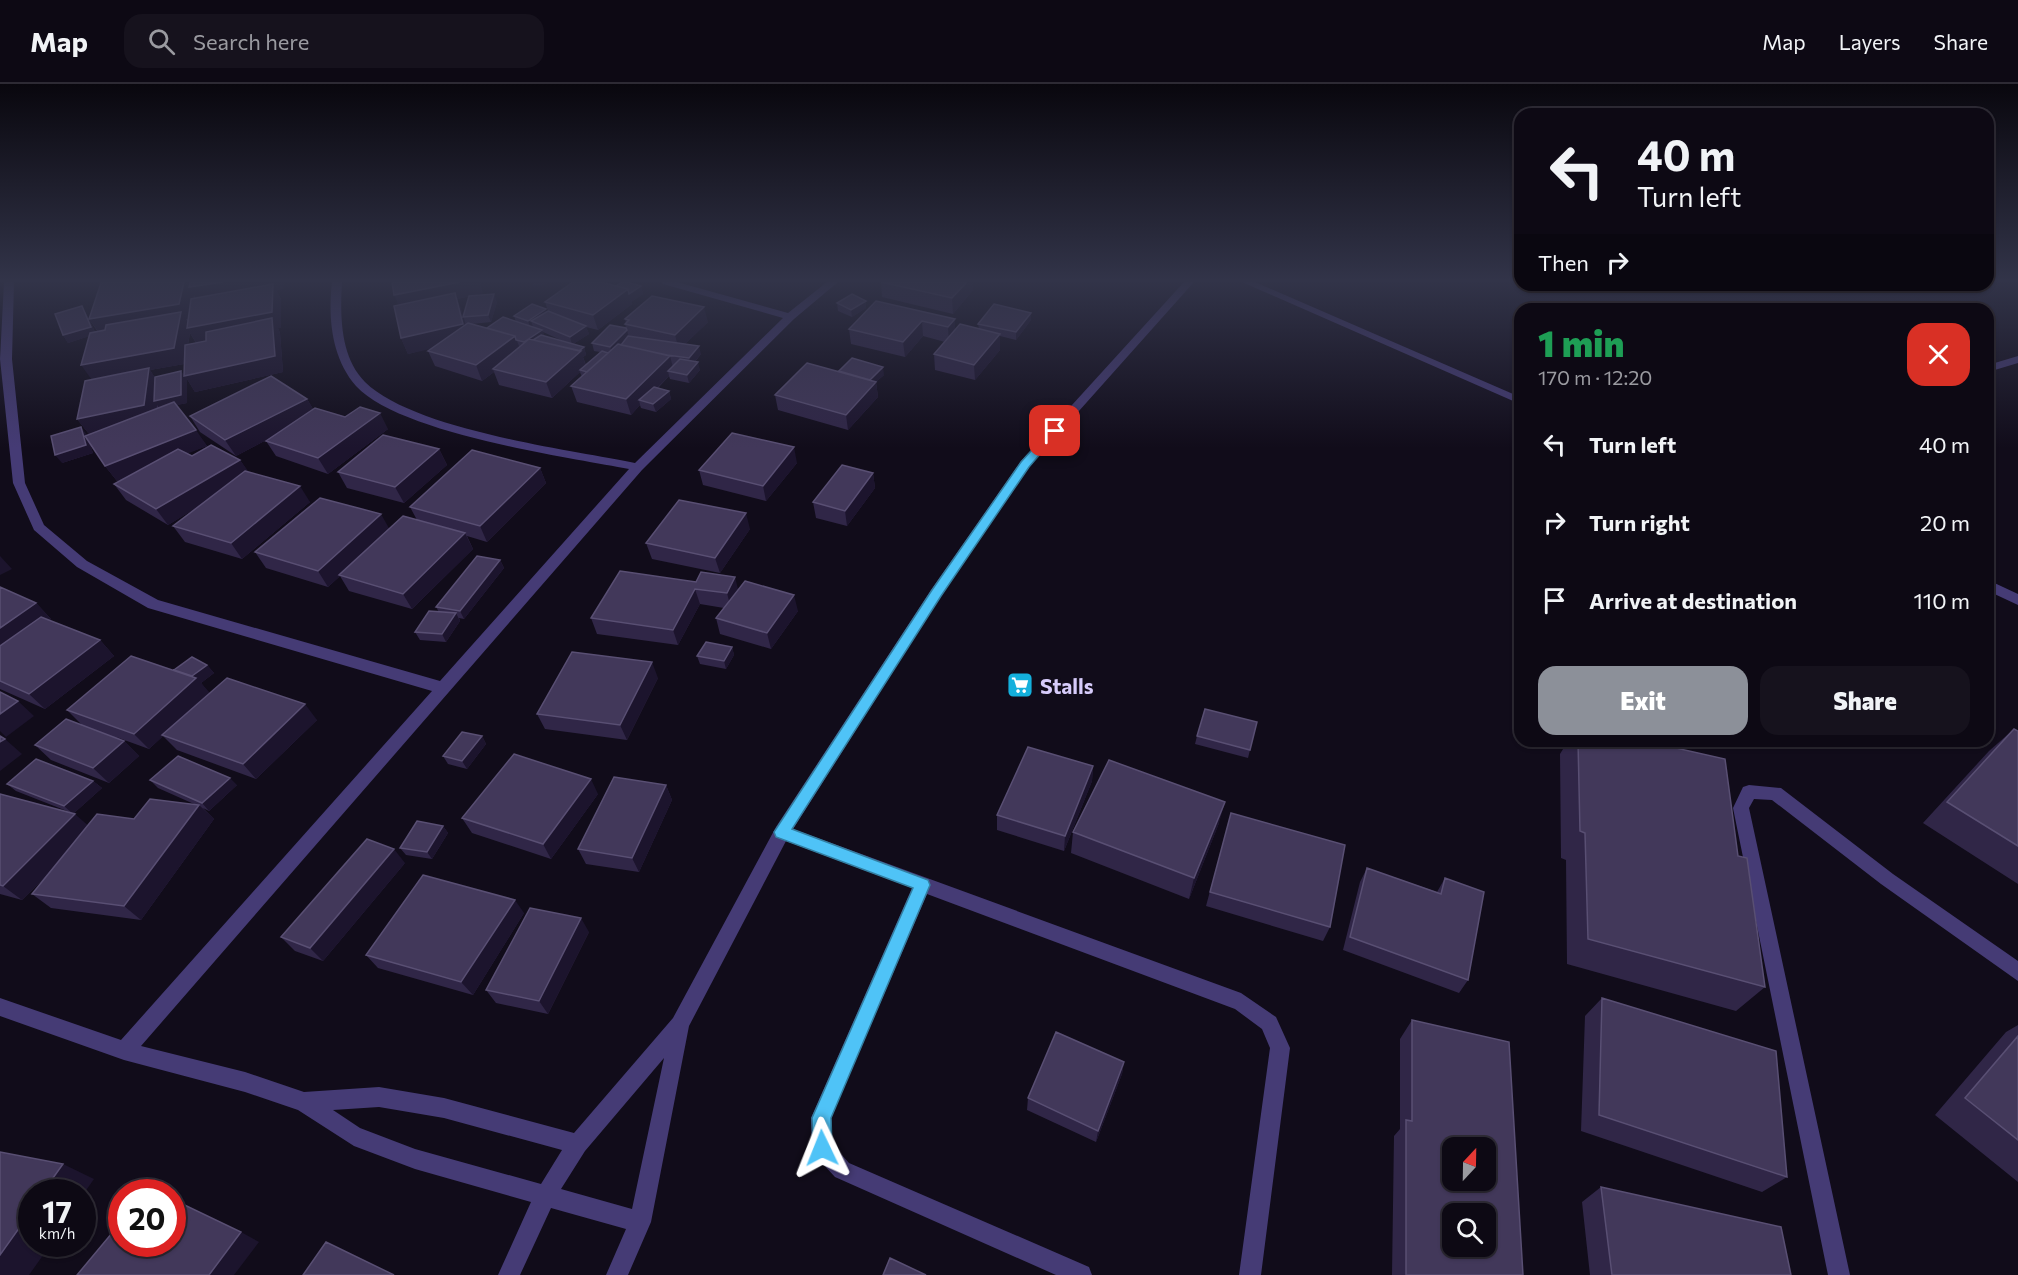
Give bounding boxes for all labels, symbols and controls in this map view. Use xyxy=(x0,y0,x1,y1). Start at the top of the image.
search box xyxy=(124,14,544,68)
text: Map xyxy=(30,24,88,58)
icon: search xyxy=(145,25,178,58)
text: Search here xyxy=(193,28,309,55)
text: Map xyxy=(1762,29,1806,54)
text: Layers xyxy=(1839,29,1901,54)
text: Share xyxy=(1934,29,1988,54)
text: 40 m xyxy=(1637,128,1735,180)
icon: left xyxy=(1538,132,1616,210)
text: Turn left xyxy=(1637,180,1741,213)
icon: right xyxy=(1601,246,1634,279)
text: Then xyxy=(1538,249,1589,276)
text: 1 min xyxy=(1538,320,1624,364)
button: close xyxy=(1907,323,1970,386)
text: 170 m · 12:20 xyxy=(1538,365,1652,389)
pin xyxy=(1029,405,1080,456)
icon: arrive xyxy=(1038,414,1071,447)
icon: left xyxy=(1538,428,1571,461)
text: Turn left xyxy=(1589,431,1676,458)
text: 40 m xyxy=(1919,431,1970,458)
icon: right xyxy=(1538,506,1571,539)
text: Turn right xyxy=(1589,509,1690,536)
text: 20 m xyxy=(1920,509,1970,536)
icon: arrive xyxy=(1538,584,1571,617)
text: Arrive at destination xyxy=(1589,587,1797,614)
text: 110 m xyxy=(1913,587,1970,614)
button: Exit xyxy=(1538,666,1748,735)
button: Share xyxy=(1760,666,1970,735)
supermarket icon: Stalls xyxy=(1005,670,1035,700)
place label: Stalls xyxy=(1040,673,1094,698)
position arrow xyxy=(790,1116,854,1180)
north arrow xyxy=(1442,1137,1496,1191)
map controls xyxy=(1442,1137,1496,1257)
speed limit sign: 20 xyxy=(108,1179,186,1257)
text: 17 xyxy=(42,1192,72,1229)
button: search xyxy=(1442,1203,1496,1257)
text: km/h xyxy=(39,1224,75,1242)

